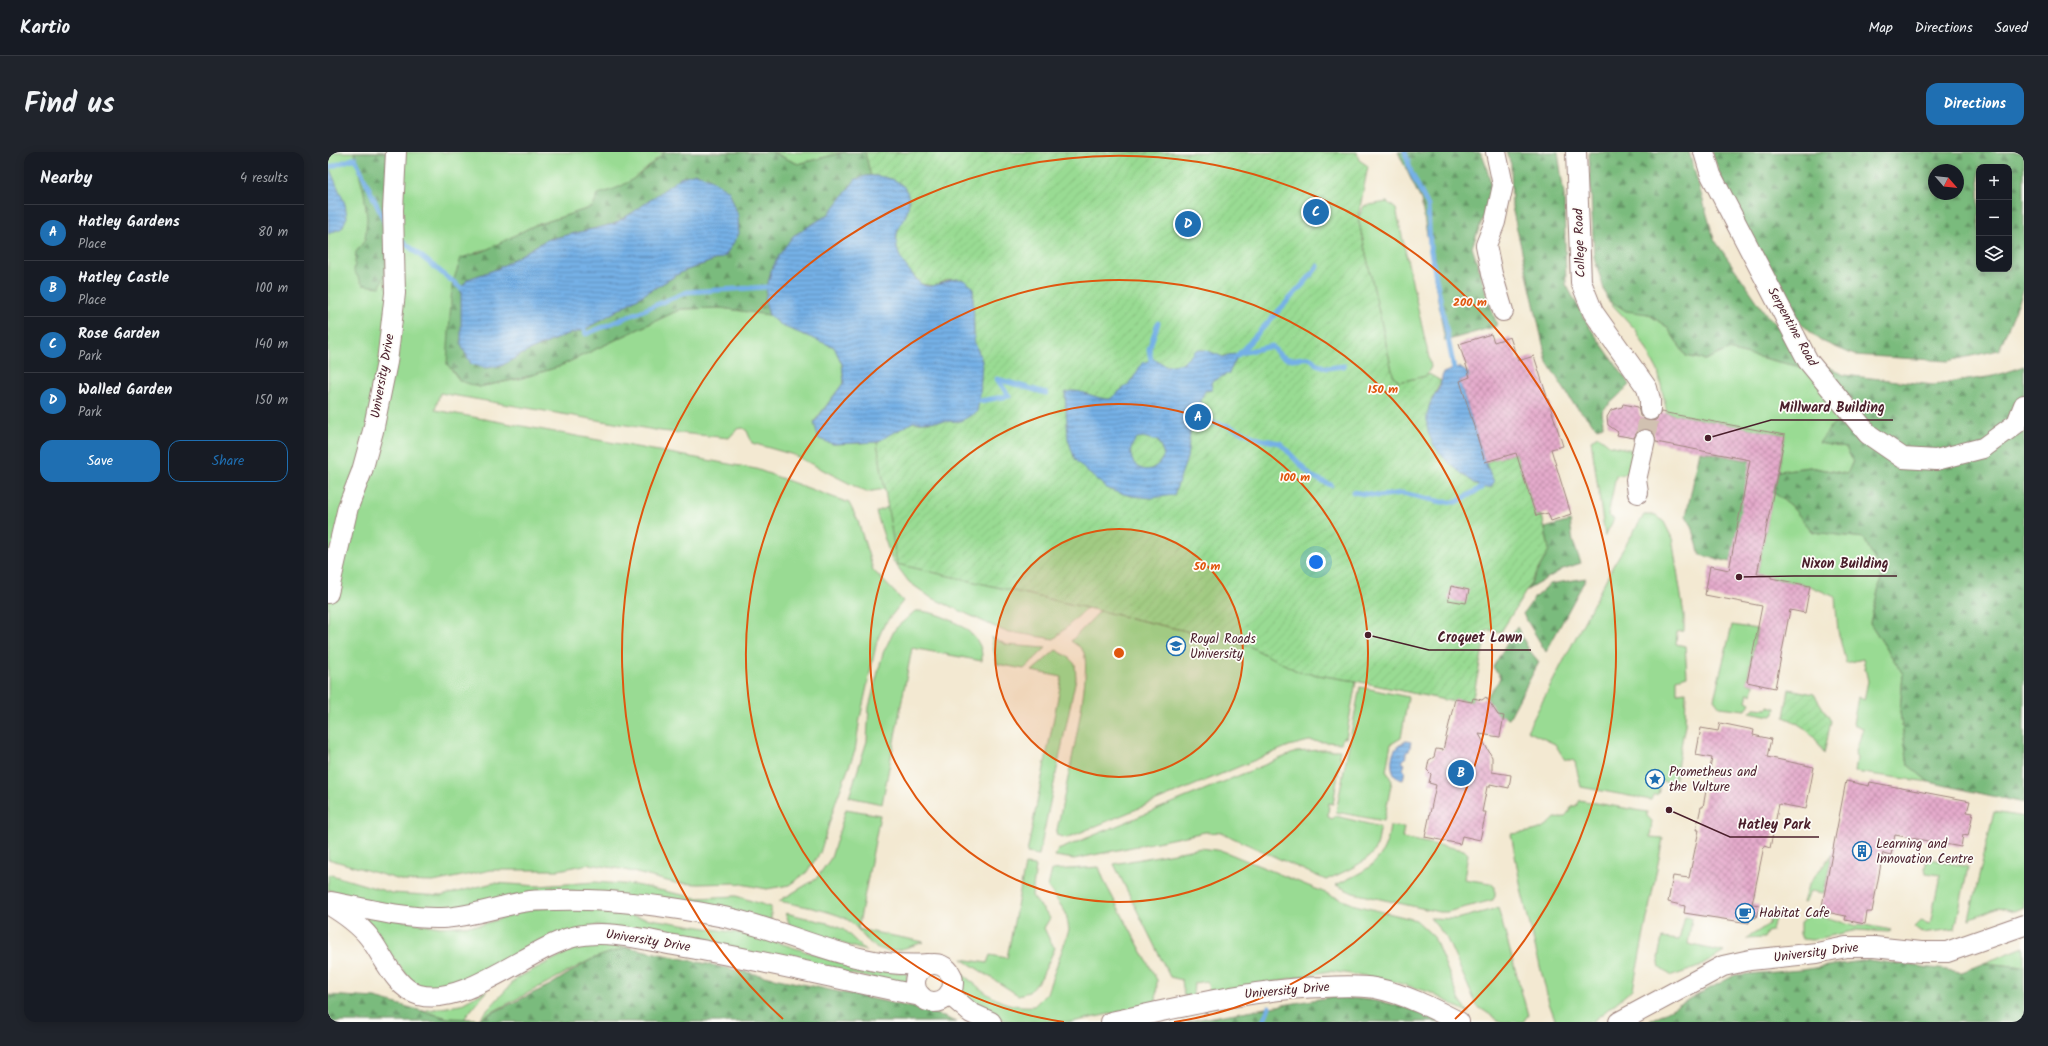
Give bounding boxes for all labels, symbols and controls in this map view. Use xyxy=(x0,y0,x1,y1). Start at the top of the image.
text: Kartio xyxy=(20,13,70,43)
text: Map xyxy=(1868,17,1893,39)
text: Directions xyxy=(1915,17,1973,39)
text: Saved xyxy=(1995,17,2028,39)
text: Find us xyxy=(24,82,115,127)
button: Directions xyxy=(1926,83,2024,125)
north arrow xyxy=(1928,164,1964,200)
map controls xyxy=(1976,164,2012,272)
button: + xyxy=(1976,164,2012,200)
text: Nearby xyxy=(40,165,92,192)
text: 4 results xyxy=(240,168,288,189)
pin: C xyxy=(1303,197,1329,227)
button: − xyxy=(1976,200,2012,236)
street label: College Road xyxy=(1568,208,1592,278)
pin: D xyxy=(1175,209,1201,239)
text: Hatley Gardens xyxy=(78,210,180,234)
text: A xyxy=(49,222,57,243)
text: 80 m xyxy=(258,222,288,243)
text: Place xyxy=(78,234,106,255)
button: layers xyxy=(1976,236,2012,272)
text: Hatley Castle xyxy=(78,266,169,290)
text: B xyxy=(49,278,57,299)
text: 100 m xyxy=(255,278,288,299)
street label: Serpentine Road xyxy=(1761,283,1823,371)
text: Place xyxy=(78,290,106,311)
text: 200 m xyxy=(1453,293,1487,312)
text: Rose Garden xyxy=(78,322,160,346)
street label: University Drive xyxy=(365,332,401,420)
text: C xyxy=(49,334,57,355)
text: 140 m xyxy=(255,334,288,355)
text: Park xyxy=(78,346,102,367)
text: Walled Garden xyxy=(78,378,172,402)
text: 150 m xyxy=(1368,380,1398,399)
text: D xyxy=(49,390,57,411)
text: 150 m xyxy=(255,390,288,411)
callout: Millward Building xyxy=(1771,394,1893,420)
text: Millward Building xyxy=(1779,397,1885,419)
text: Park xyxy=(78,402,102,423)
pin: A xyxy=(1185,402,1211,432)
button: Save xyxy=(40,440,160,482)
button: Share xyxy=(168,440,288,482)
text: 100 m xyxy=(1280,468,1310,487)
callout: Nixon Building xyxy=(1794,550,1897,576)
your location xyxy=(1306,552,1326,572)
text: Nixon Building xyxy=(1801,553,1889,575)
text: 50 m xyxy=(1193,557,1221,576)
callout: Croquet Lawn xyxy=(1429,624,1531,650)
text: Croquet Lawn xyxy=(1437,627,1523,649)
place label: Royal Roads University xyxy=(1190,629,1256,665)
school or university icon: Royal Roads University xyxy=(1165,635,1187,657)
centre of rings xyxy=(1112,646,1126,660)
pin: B xyxy=(1448,758,1474,788)
place label: Prometheus and the Vulture xyxy=(1669,762,1757,798)
place icon: Prometheus and the Vulture xyxy=(1644,768,1666,790)
callout: Hatley Park xyxy=(1730,811,1819,837)
text: Hatley Park xyxy=(1738,814,1811,836)
place label: Learning and Innovation Centre xyxy=(1876,834,1973,870)
building icon: Learning and Innovation Centre xyxy=(1851,840,1873,862)
cafe icon: Habitat Cafe xyxy=(1734,902,1756,924)
place label: Habitat Cafe xyxy=(1759,903,1830,924)
street label: University Drive xyxy=(604,924,692,958)
street label: University Drive xyxy=(1772,937,1860,969)
street label: University Drive xyxy=(1243,977,1331,1005)

